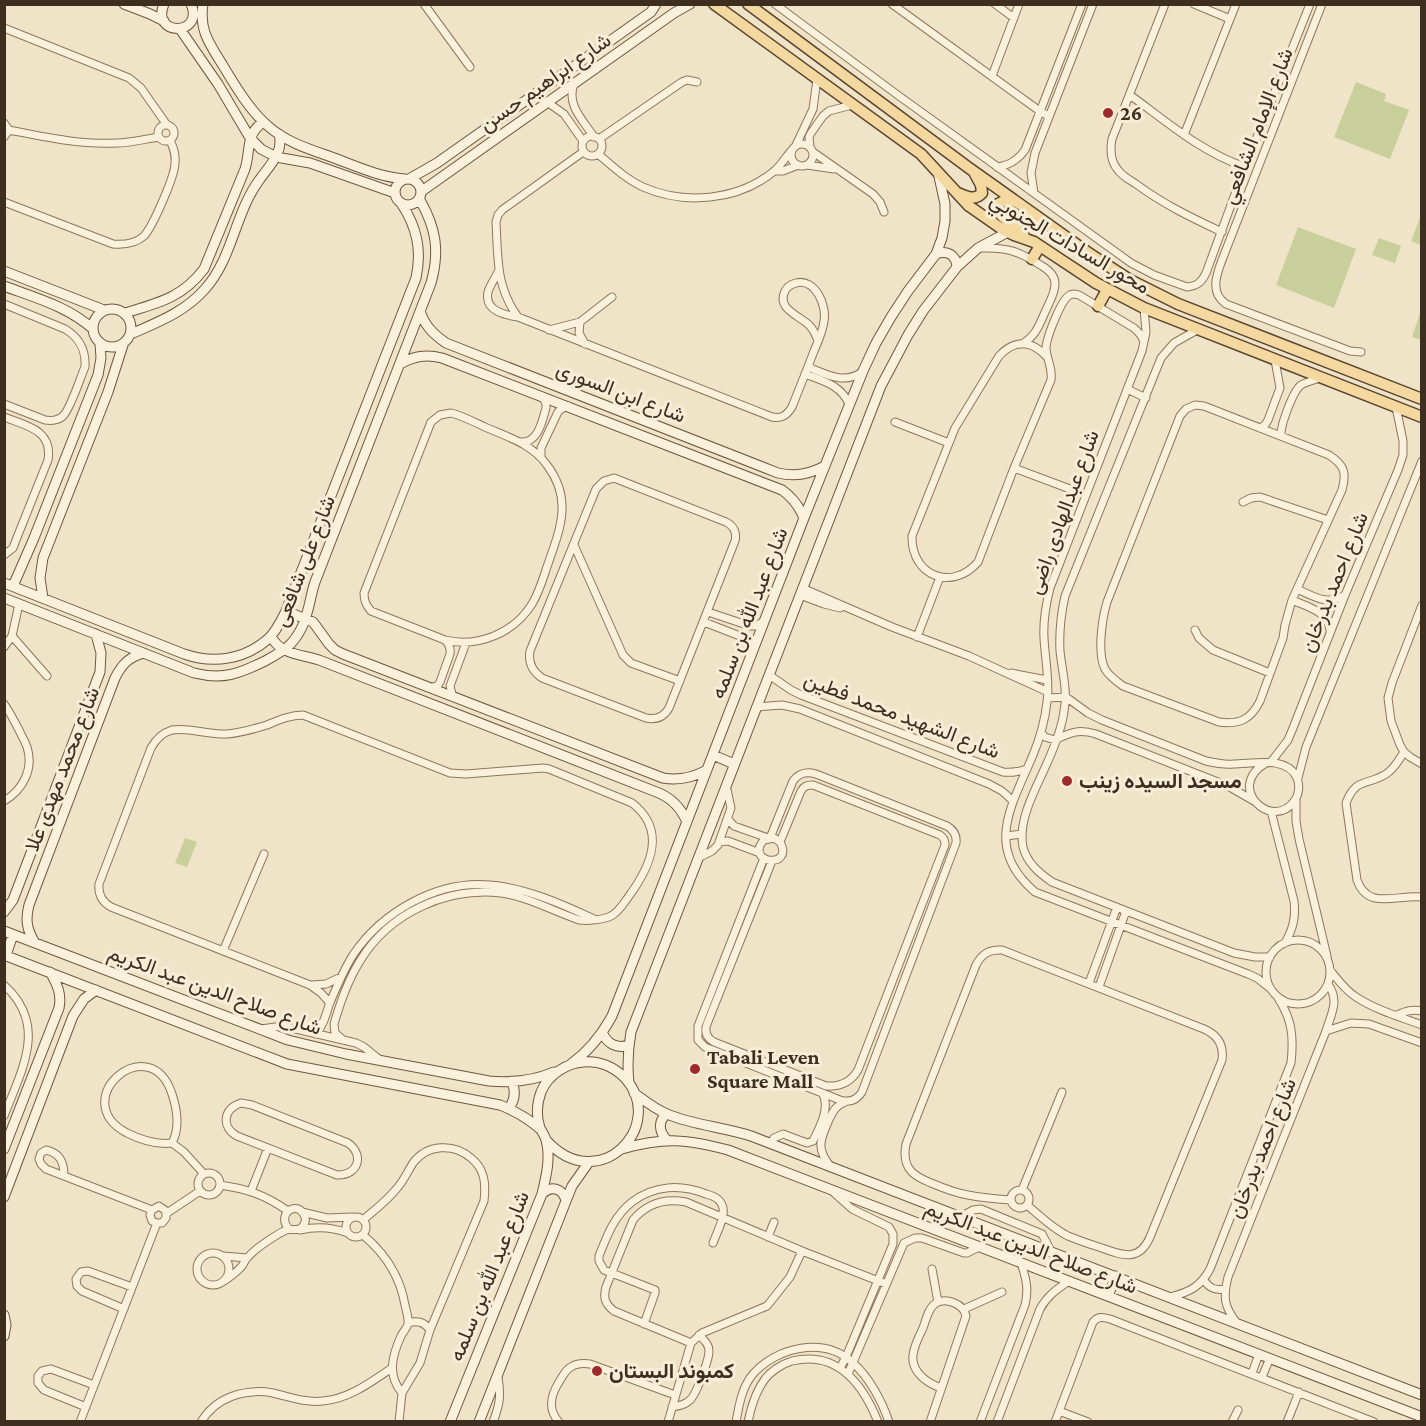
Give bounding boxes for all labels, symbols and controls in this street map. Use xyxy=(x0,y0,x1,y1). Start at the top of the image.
street label: شارع ابراهيم حسن xyxy=(475,28,617,138)
street label: شارع الإمام الشافعي xyxy=(1216,44,1303,209)
place label: 26 xyxy=(1120,101,1142,125)
marker: 26 xyxy=(1101,106,1115,120)
street label: محور السادات الجنوبي xyxy=(983,187,1154,303)
street label: شارع ابن السورى xyxy=(552,356,689,429)
street label: شارع عبدالهادى راضى xyxy=(1022,427,1106,598)
street label: شارع على شافعى xyxy=(268,492,342,631)
street label: شارع احمد بدرخان xyxy=(1295,508,1375,656)
street label: شارع عبد الله بن سلمه xyxy=(704,524,795,703)
street label: شارع الشهيد محمد فطين xyxy=(800,667,1003,765)
street label: شارع محمد مهدى علا xyxy=(20,683,106,855)
place label: مسجد السيده زينب xyxy=(1079,769,1242,794)
marker: مسجد السيده زينب xyxy=(1060,774,1074,788)
street label: شارع صلاح الدين عبد الكريم xyxy=(104,940,325,1042)
place label: Tabali Leven Square Mall xyxy=(707,1045,820,1093)
marker: Tabali Leven Square Mall xyxy=(688,1062,702,1076)
street label: شارع احمد بدرخان xyxy=(1223,1074,1303,1222)
street label: شارع عبد الله بن سلمه xyxy=(443,1187,536,1365)
street label: شارع صلاح الدين عبد الكريم xyxy=(921,1195,1141,1301)
place label: كمبوند البستان xyxy=(609,1359,734,1384)
marker: كمبوند البستان xyxy=(590,1364,604,1378)

